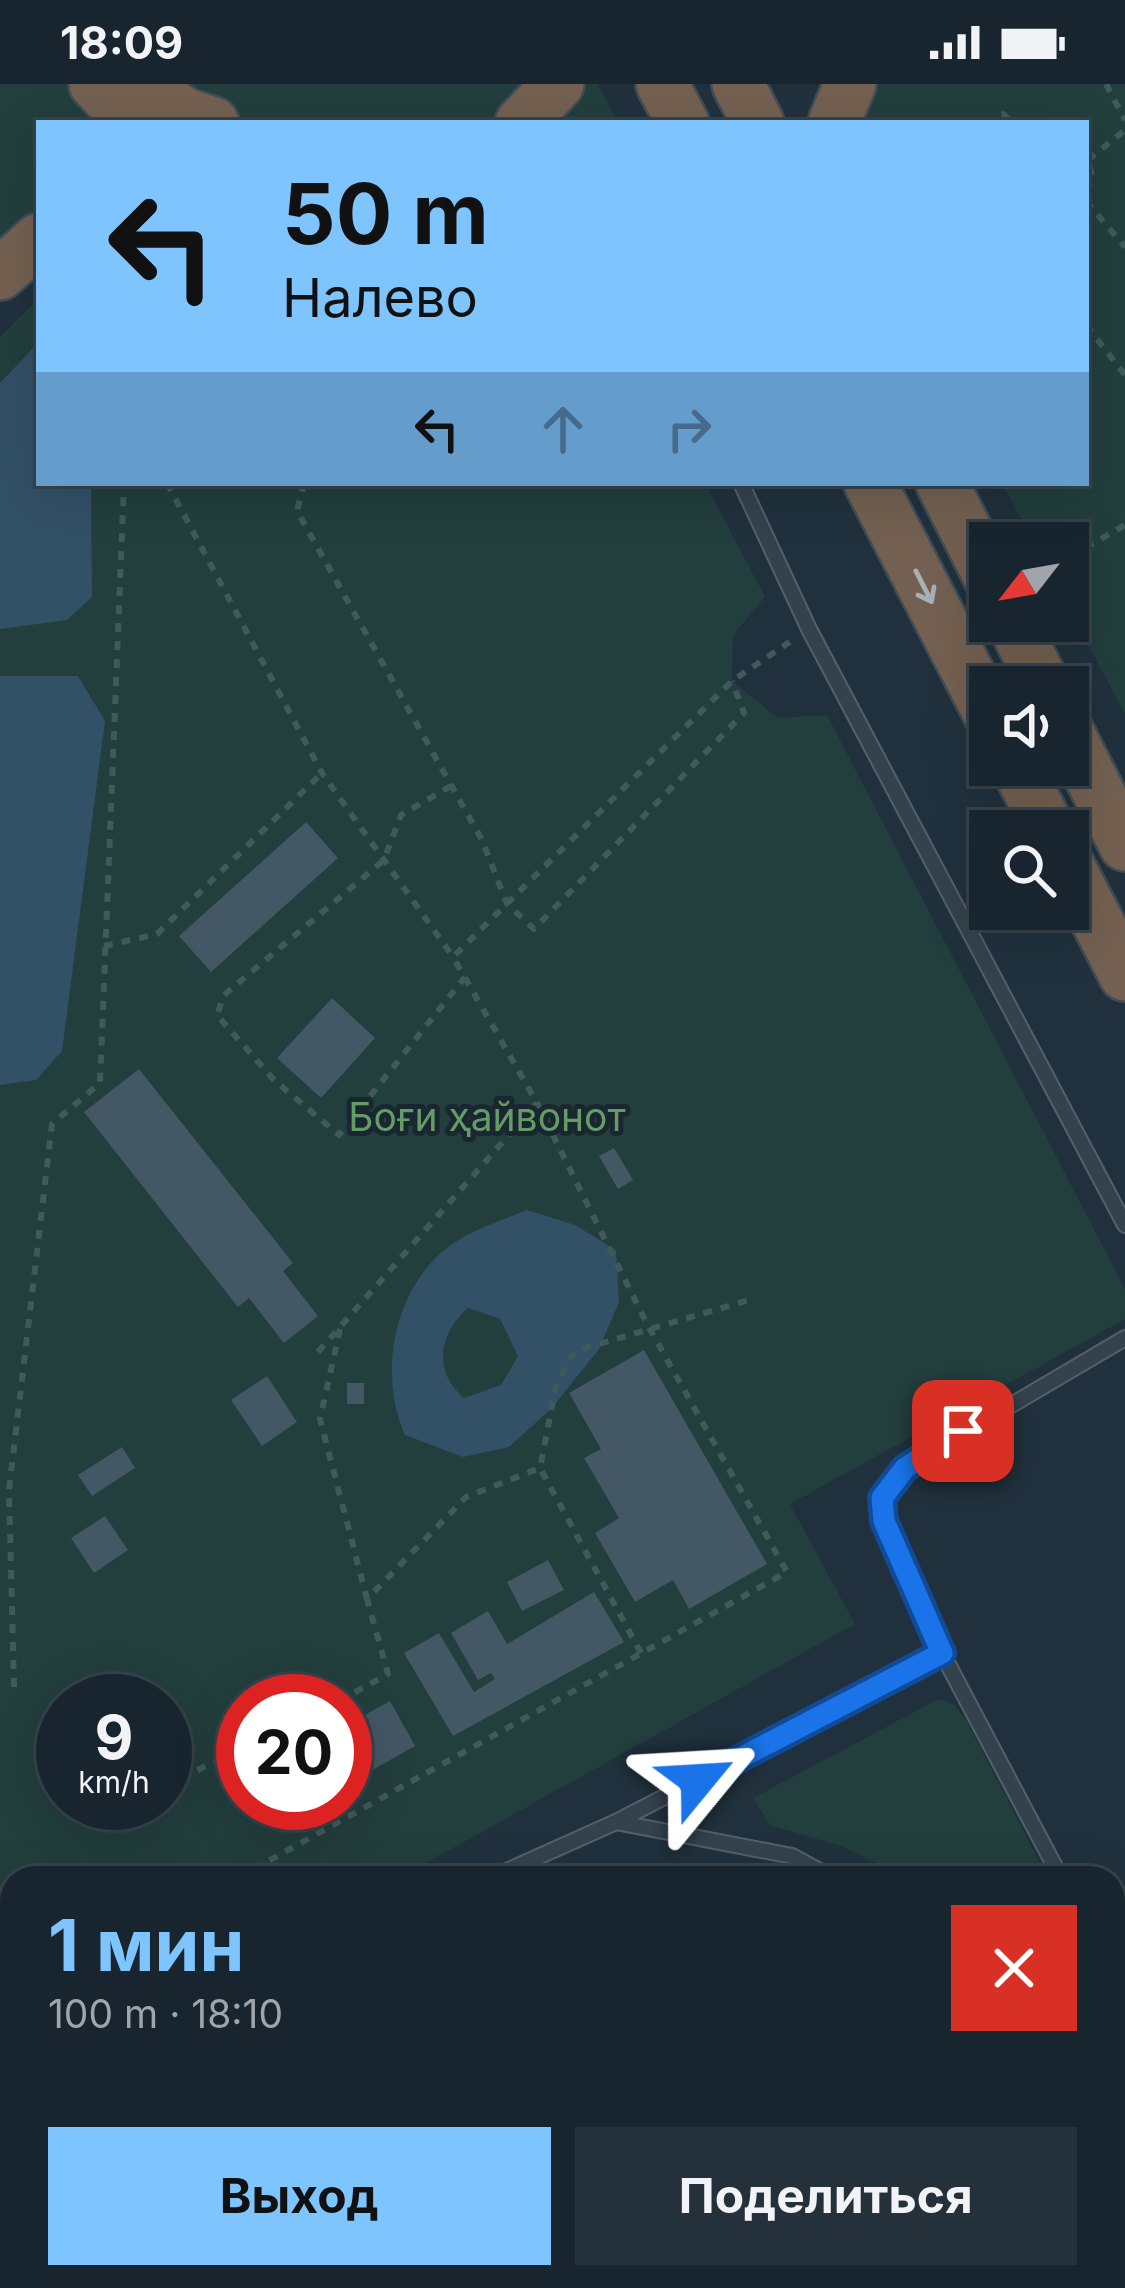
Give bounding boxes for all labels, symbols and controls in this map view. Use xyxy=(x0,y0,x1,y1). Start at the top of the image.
text: 18:09 xyxy=(60,15,183,70)
text: 50 m xyxy=(282,163,489,264)
icon: left xyxy=(84,168,240,324)
text: Налево xyxy=(282,265,478,330)
icon: left xyxy=(404,396,470,462)
icon: ahead xyxy=(530,396,596,462)
icon: right xyxy=(656,396,722,462)
north arrow xyxy=(969,522,1089,642)
map controls xyxy=(969,522,1089,930)
one-way arrow xyxy=(913,569,936,604)
button: sound xyxy=(969,666,1089,786)
button: search xyxy=(969,810,1089,930)
park label: Боғи ҳайвонот xyxy=(348,1093,626,1140)
pin xyxy=(912,1380,1014,1482)
icon: arrive xyxy=(930,1398,996,1464)
speed limit sign: 20 xyxy=(216,1674,372,1830)
text: 9 xyxy=(95,1701,133,1773)
position arrow xyxy=(635,1717,761,1843)
text: km/h xyxy=(78,1764,150,1800)
text: 1 мин xyxy=(48,1901,244,1988)
button: close xyxy=(951,1905,1077,2031)
text: 100 m · 18:10 xyxy=(48,1990,283,2037)
button: Выход xyxy=(48,2127,551,2265)
button: Поделиться xyxy=(575,2127,1077,2265)

